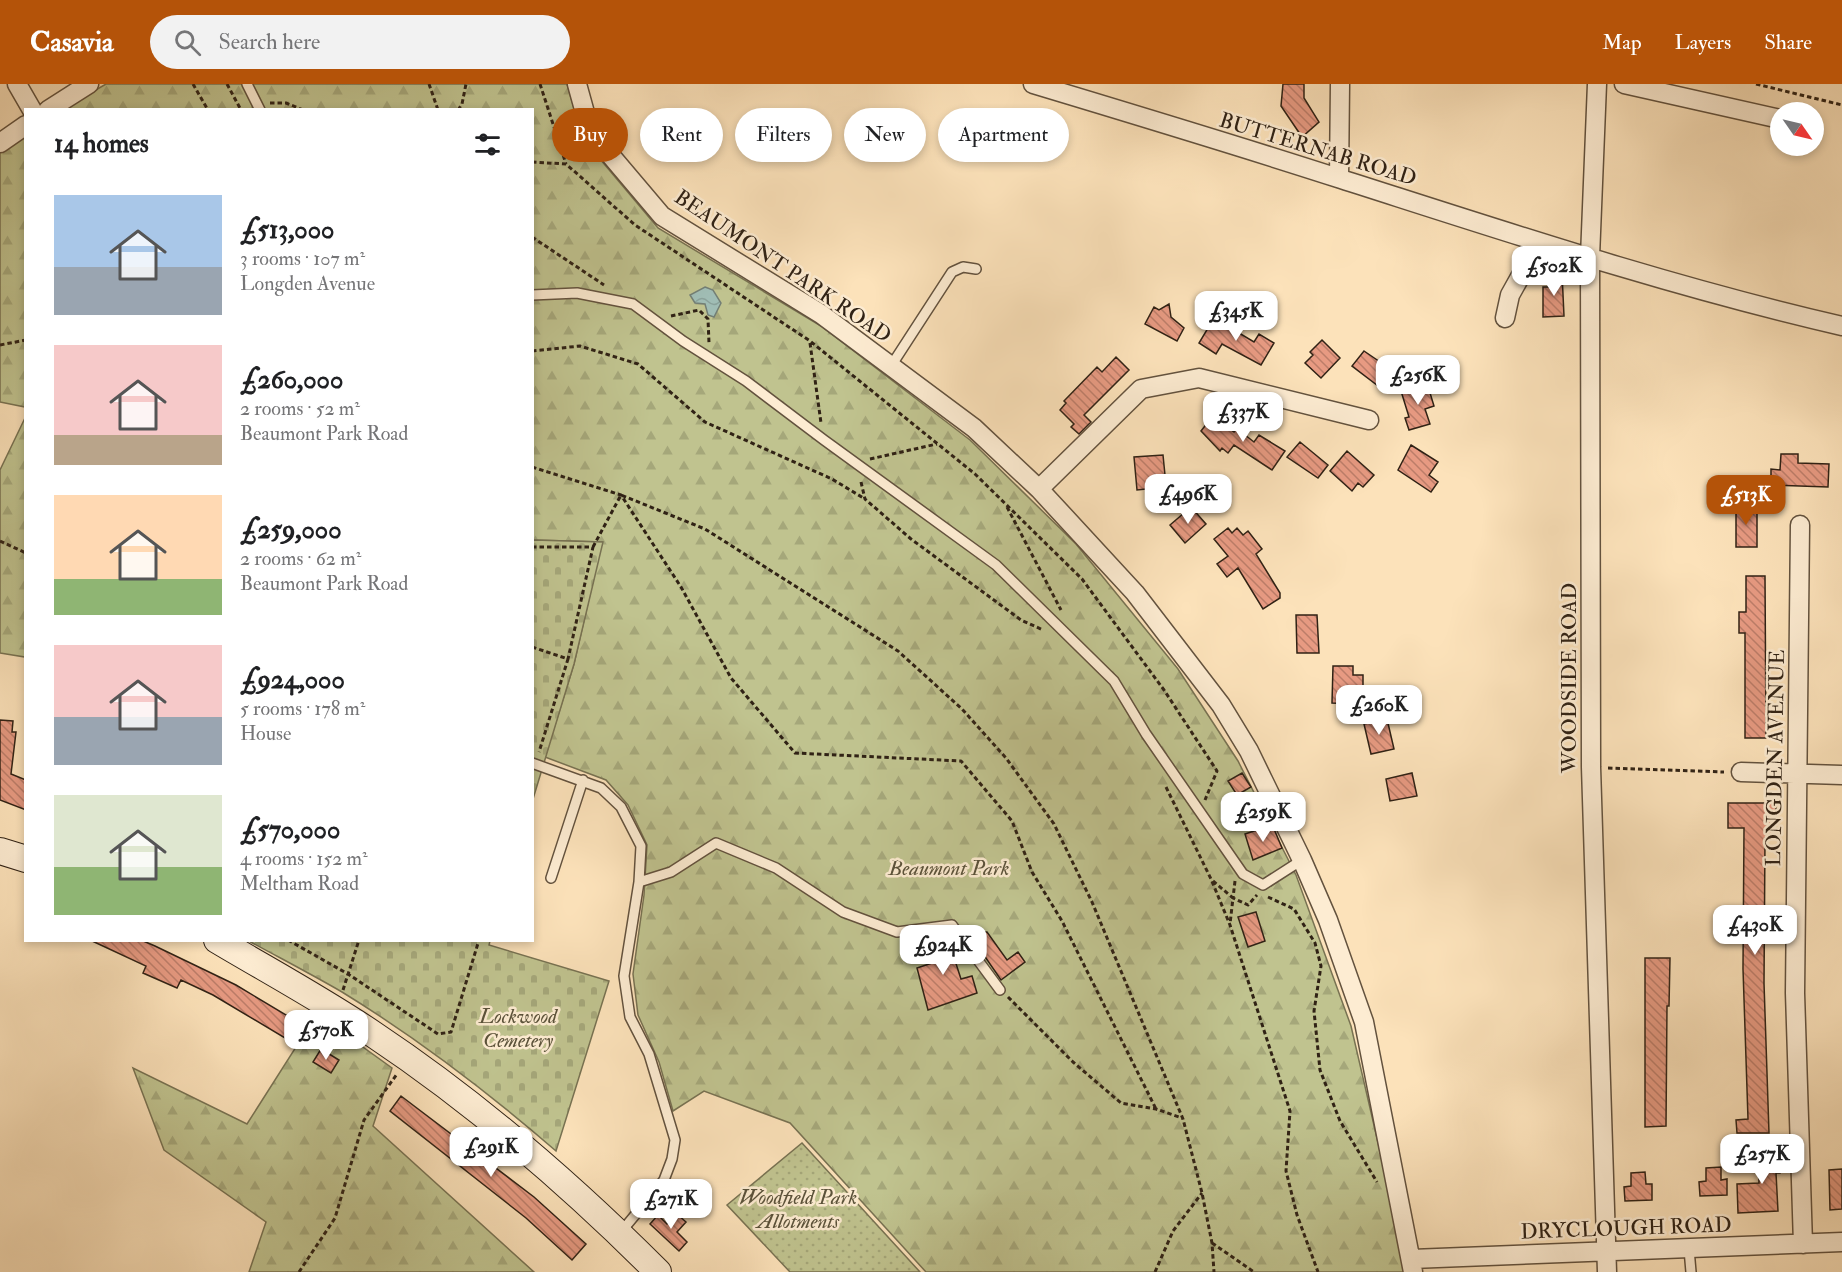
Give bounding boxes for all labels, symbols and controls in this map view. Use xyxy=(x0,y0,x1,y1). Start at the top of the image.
search box xyxy=(150,15,570,69)
text: Casavia xyxy=(30,25,114,60)
icon: search xyxy=(171,26,204,59)
text: Search here xyxy=(219,28,320,56)
text: Map xyxy=(1602,29,1642,56)
text: Layers xyxy=(1675,29,1731,56)
text: Share xyxy=(1764,29,1812,56)
north arrow xyxy=(1770,102,1824,156)
map controls xyxy=(1770,102,1824,156)
street label: BUTTERNAB ROAD xyxy=(1216,107,1420,192)
chip: Buy xyxy=(552,108,628,162)
chip: Rent xyxy=(640,108,723,162)
chip: Filters xyxy=(735,108,832,162)
chip: New xyxy=(844,108,926,162)
chip: Apartment xyxy=(938,108,1069,162)
text: 14 homes xyxy=(54,128,149,160)
icon: filters xyxy=(471,128,504,161)
street label: BEAUMONT PARK ROAD xyxy=(669,184,896,349)
text: £513,000 xyxy=(240,214,334,246)
icon: home xyxy=(102,219,174,291)
text: 3 rooms · 107 m² xyxy=(240,246,365,271)
pin: £502K xyxy=(1512,246,1596,297)
text: £502K xyxy=(1526,253,1582,278)
text: Longden Avenue xyxy=(240,271,375,296)
pin: £345K xyxy=(1194,291,1278,342)
text: £345K xyxy=(1209,298,1263,323)
pin: £256K xyxy=(1376,355,1460,406)
text: £256K xyxy=(1390,362,1446,387)
text: £260,000 xyxy=(240,364,343,396)
icon: home xyxy=(102,369,174,441)
pin: £337K xyxy=(1201,392,1285,443)
text: 2 rooms · 52 m² xyxy=(240,396,360,421)
text: £337K xyxy=(1217,399,1269,424)
text: Beaumont Park Road xyxy=(240,421,408,446)
pin: £496K xyxy=(1146,474,1230,525)
pin: £513K xyxy=(1704,475,1788,526)
text: £496K xyxy=(1159,481,1217,506)
text: £513K xyxy=(1720,482,1772,507)
text: £259,000 xyxy=(240,514,342,546)
icon: home xyxy=(102,519,174,591)
text: 2 rooms · 62 m² xyxy=(240,546,361,571)
text: Beaumont Park Road xyxy=(240,571,408,596)
street label: WOODSIDE ROAD xyxy=(1556,583,1583,774)
street label: LONGDEN AVENUE xyxy=(1760,649,1791,867)
text: £924,000 xyxy=(240,664,345,696)
icon: home xyxy=(102,669,174,741)
pin: £260K xyxy=(1337,685,1421,736)
text: £260K xyxy=(1350,692,1408,717)
text: 5 rooms · 178 m² xyxy=(240,696,365,721)
text: House xyxy=(240,721,291,746)
pin: £259K xyxy=(1221,792,1305,843)
text: £259K xyxy=(1235,799,1291,824)
text: £570,000 xyxy=(240,814,340,846)
icon: home xyxy=(102,819,174,891)
text: 4 rooms · 152 m² xyxy=(240,846,368,871)
park label: Beaumont Park xyxy=(887,855,1010,882)
text: Meltham Road xyxy=(240,871,359,896)
pin: £430K xyxy=(1713,905,1797,956)
text: £430K xyxy=(1727,912,1783,937)
pin: £924K xyxy=(901,925,985,976)
text: £924K xyxy=(914,932,972,957)
park label: Lockwood Cemetery xyxy=(478,1003,558,1054)
pin: £570K xyxy=(284,1010,368,1061)
text: £570K xyxy=(298,1017,354,1042)
pin: £291K xyxy=(449,1127,533,1178)
text: £291K xyxy=(464,1134,518,1159)
pin: £257K xyxy=(1720,1134,1804,1185)
text: £257K xyxy=(1734,1141,1790,1166)
pin: £271K xyxy=(629,1179,713,1230)
park label: Woodfield Park Allotments xyxy=(739,1184,857,1235)
text: £271K xyxy=(644,1186,698,1211)
street label: DRYCLOUGH ROAD xyxy=(1520,1211,1732,1246)

